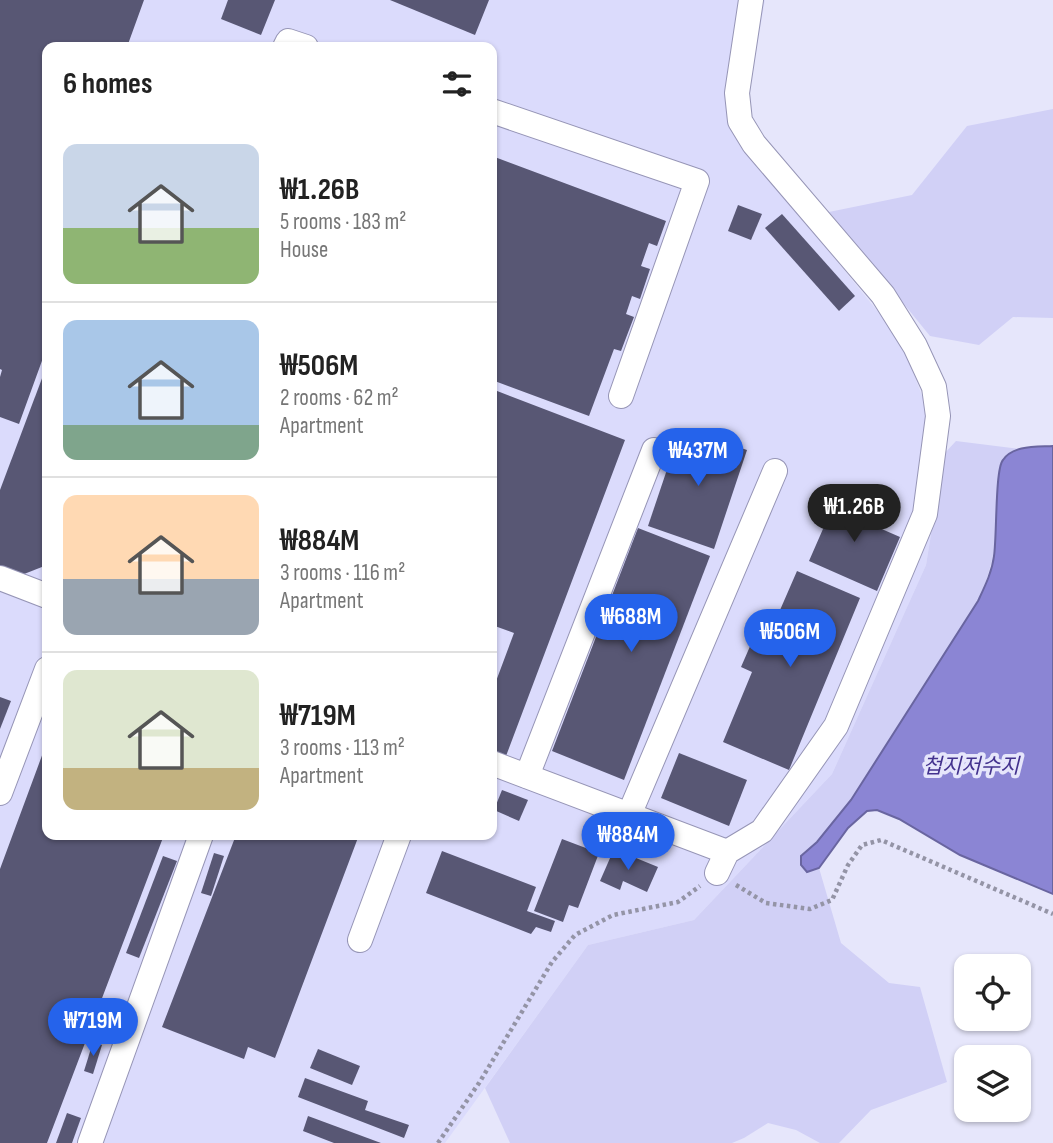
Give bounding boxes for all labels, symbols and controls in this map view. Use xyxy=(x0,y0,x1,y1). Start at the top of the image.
icon: filters xyxy=(438,65,476,103)
text: 6 homes xyxy=(63,66,152,102)
icon: home xyxy=(119,172,203,256)
text: ₩1.26B xyxy=(280,172,359,208)
text: 5 rooms · 183 m² xyxy=(280,208,406,236)
text: House xyxy=(280,236,328,264)
icon: home xyxy=(119,348,203,432)
text: ₩506M xyxy=(280,348,358,384)
text: 2 rooms · 62 m² xyxy=(280,384,399,412)
text: Apartment xyxy=(280,412,364,440)
pin: ₩437M xyxy=(649,428,747,488)
text: ₩437M xyxy=(668,437,728,465)
pin: ₩1.26B xyxy=(797,484,911,544)
text: ₩1.26B xyxy=(824,493,884,521)
icon: home xyxy=(119,523,203,607)
text: ₩884M xyxy=(280,523,359,559)
text: 3 rooms · 116 m² xyxy=(280,559,405,587)
text: Apartment xyxy=(280,587,364,615)
pin: ₩688M xyxy=(582,594,680,654)
text: ₩688M xyxy=(601,603,661,631)
pin: ₩506M xyxy=(741,610,839,669)
text: ₩506M xyxy=(760,618,820,646)
icon: home xyxy=(119,698,203,782)
text: ₩719M xyxy=(280,698,356,734)
text: 3 rooms · 113 m² xyxy=(280,734,405,762)
water label: 첩지저수지 xyxy=(923,754,1021,779)
text: Apartment xyxy=(280,762,364,790)
pin: ₩884M xyxy=(579,812,677,872)
text: ₩884M xyxy=(598,821,658,849)
map controls xyxy=(954,954,1031,1122)
button: locate xyxy=(954,954,1031,1031)
pin: ₩719M xyxy=(44,998,142,1058)
text: ₩719M xyxy=(64,1007,122,1035)
button: layers xyxy=(954,1045,1031,1122)

